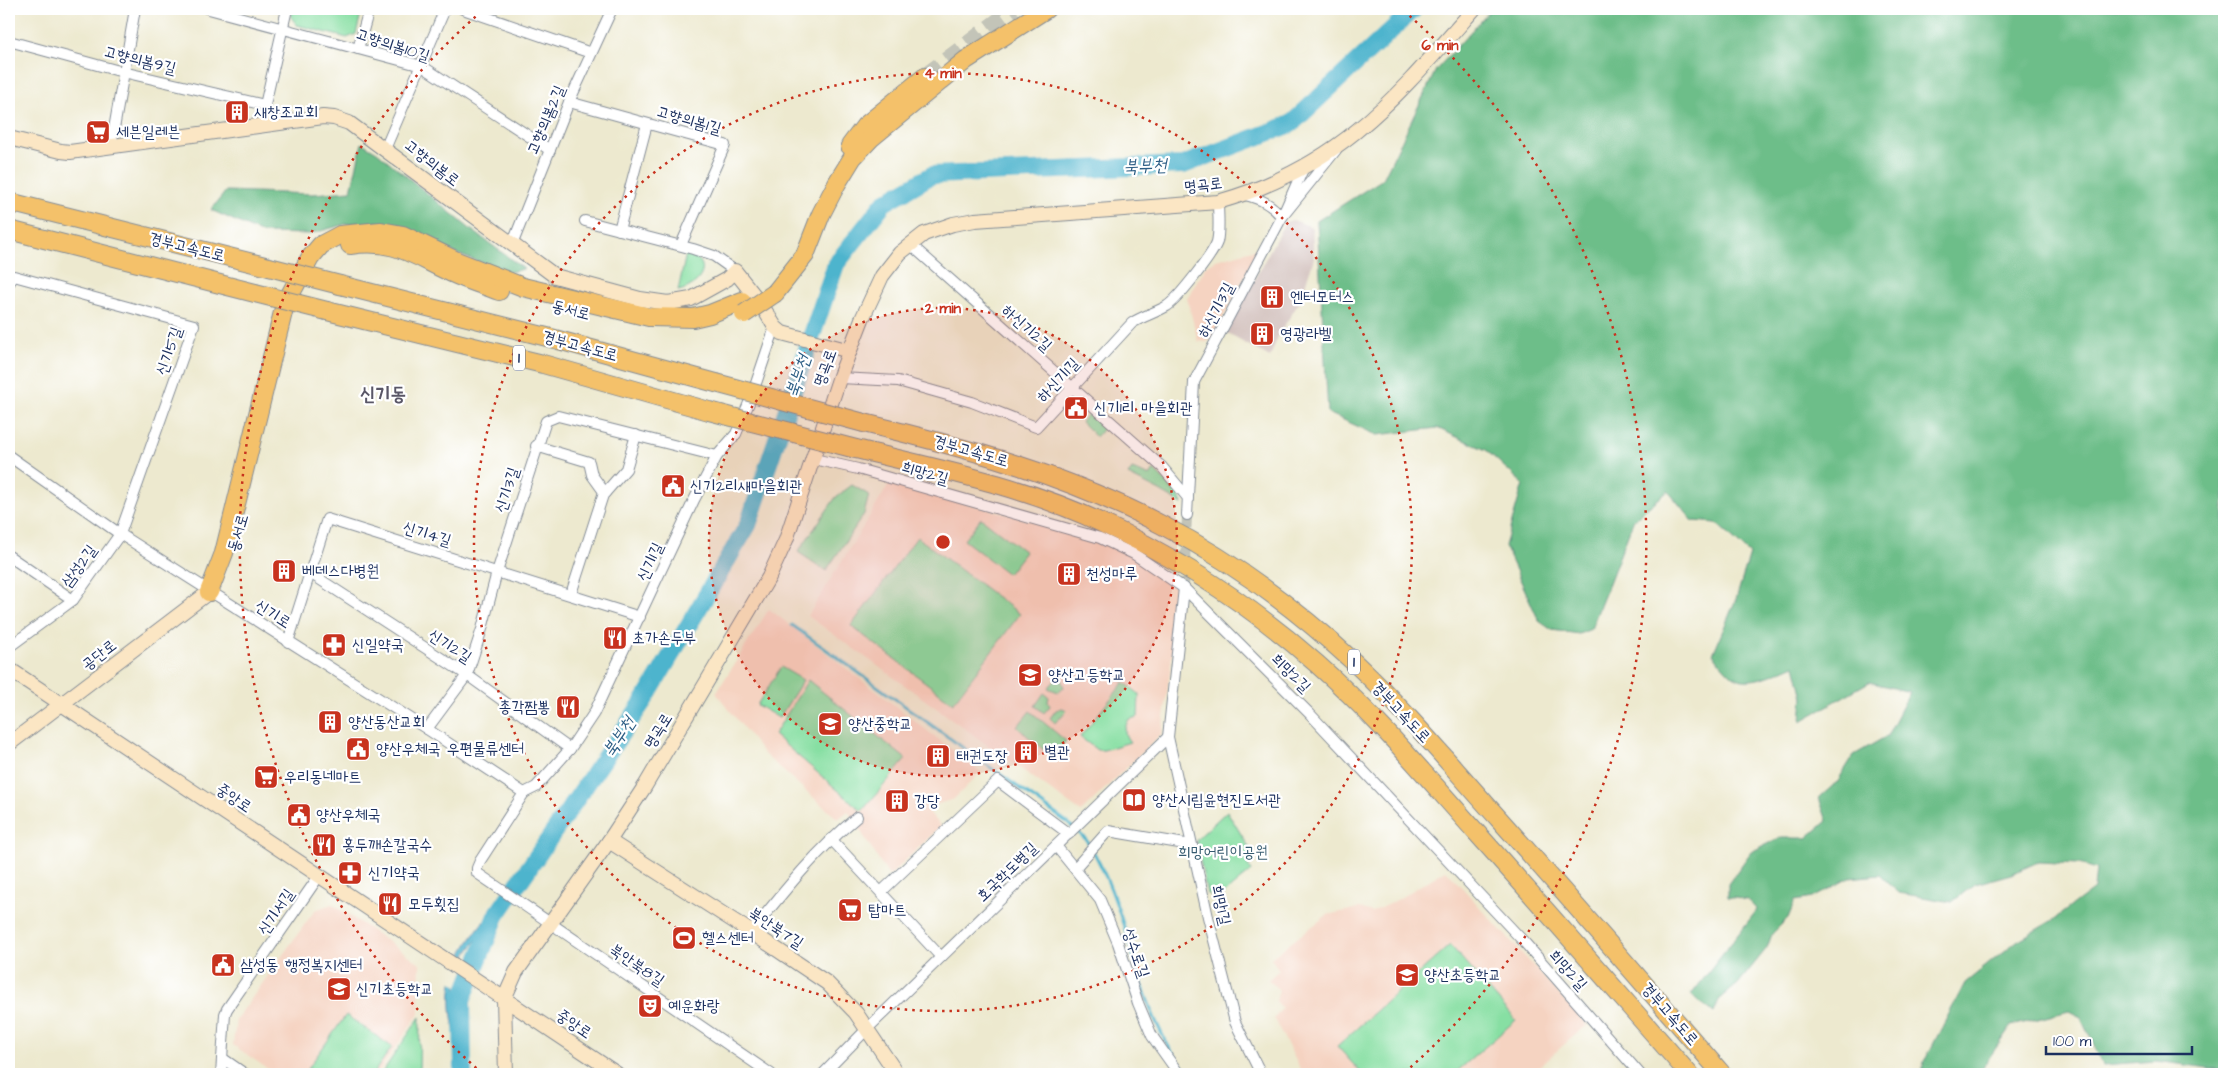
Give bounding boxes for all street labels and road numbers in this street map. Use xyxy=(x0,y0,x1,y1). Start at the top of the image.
street label: 고향의봄10길 xyxy=(353,23,433,67)
street label: 고향의봄9길 xyxy=(102,40,178,80)
street label: 고향의봄2길 xyxy=(522,82,571,158)
street label: 고향의봄1길 xyxy=(654,100,724,140)
street label: 고향의봄로 xyxy=(400,135,464,191)
street label: 명곡로 xyxy=(1182,172,1224,198)
street label: 경부고속도로 xyxy=(147,227,227,267)
street label: 하신기3길 xyxy=(1192,278,1240,341)
street label: 동서로 xyxy=(550,295,592,325)
street label: 하신기2길 xyxy=(997,300,1057,357)
street label: 신기5길 xyxy=(150,324,188,378)
street label: 경부고속도로 xyxy=(540,325,620,367)
road number: 1 xyxy=(513,346,525,370)
street label: 명곡로 xyxy=(808,346,842,390)
street label: 하신기1길 xyxy=(1032,353,1084,407)
street label: 경부고속도로 xyxy=(931,430,1011,472)
street label: 희망2길 xyxy=(899,456,951,490)
street label: 신기3길 xyxy=(489,464,525,516)
street label: 동서로 xyxy=(222,511,254,555)
street label: 신기4길 xyxy=(400,516,454,552)
street label: 신기1길 xyxy=(631,539,669,585)
street label: 삼성2길 xyxy=(56,540,102,592)
street label: 신기로 xyxy=(251,594,295,634)
street label: 신기2길 xyxy=(424,624,476,668)
street label: 공단로 xyxy=(77,634,121,676)
street label: 희망2길 xyxy=(1266,648,1316,698)
road number: 1 xyxy=(1348,650,1360,674)
street label: 경부고속도로 xyxy=(1367,676,1435,748)
street label: 명곡로 xyxy=(638,709,678,753)
street label: 중앙로 xyxy=(212,778,256,818)
street label: 호국학도병길 xyxy=(972,837,1043,907)
street label: 희망1길 xyxy=(1206,883,1236,927)
street label: 신기서길 xyxy=(252,884,300,939)
street label: 북안북7길 xyxy=(744,902,808,954)
street label: 성수로길 xyxy=(1117,925,1155,981)
street label: 북안북8길 xyxy=(605,939,669,991)
street label: 희망2길 xyxy=(1544,945,1592,995)
street label: 경부고속도로 xyxy=(1636,978,1704,1050)
street label: 중앙로 xyxy=(552,1004,596,1044)

